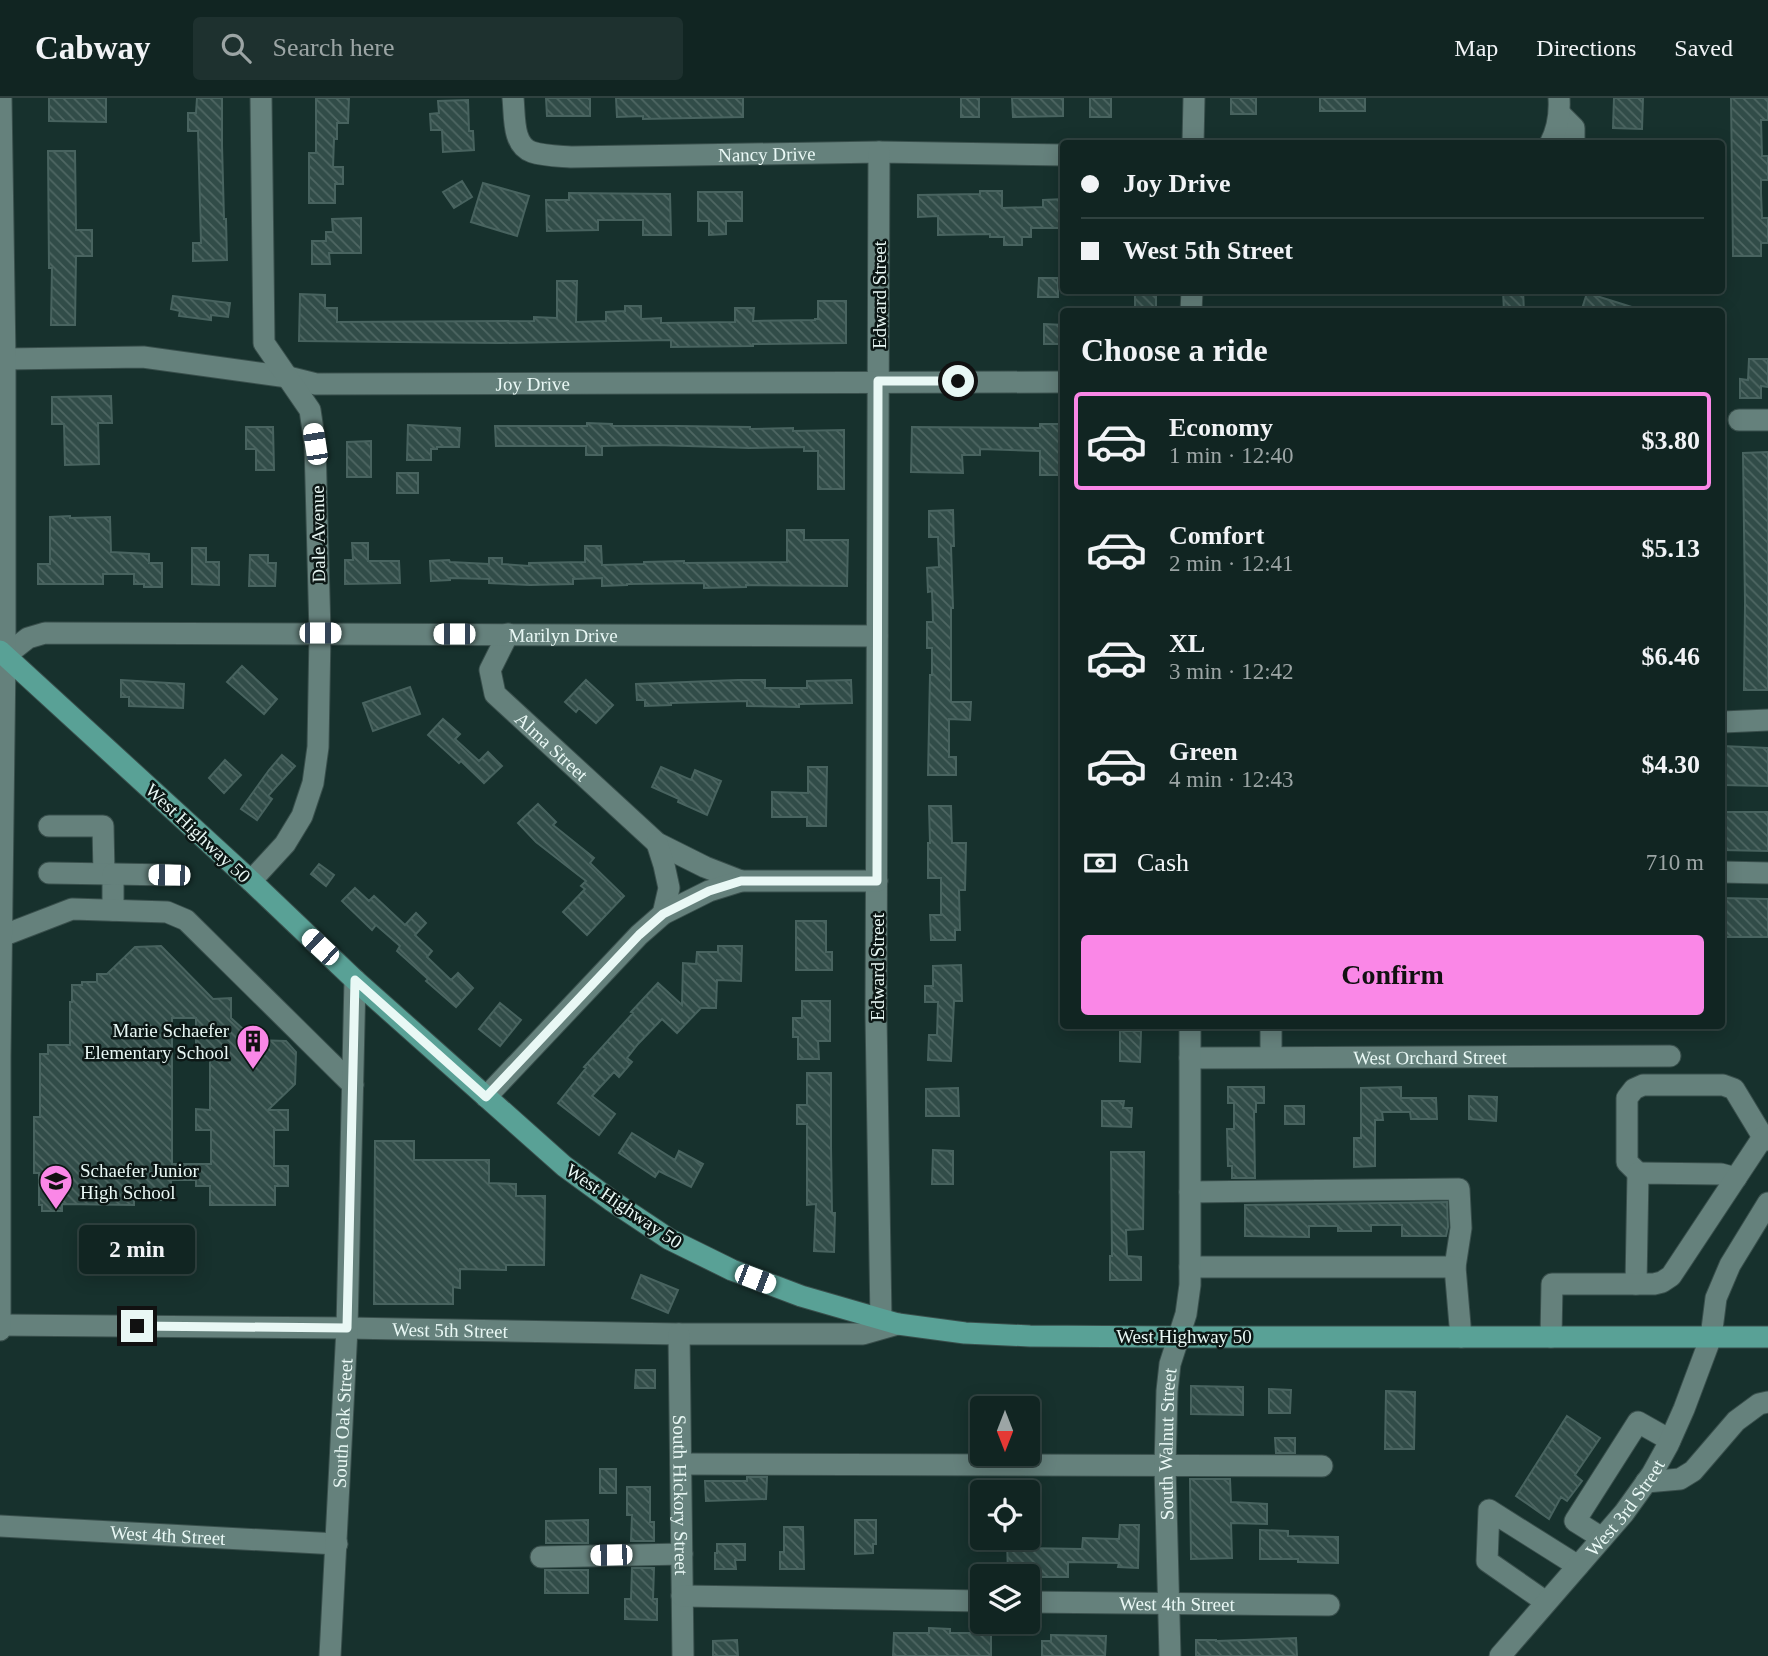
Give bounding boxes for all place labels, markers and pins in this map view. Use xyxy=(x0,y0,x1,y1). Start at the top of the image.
place label: Marie Schaefer Elementary School xyxy=(84,1020,230,1063)
building icon: Marie Schaefer Elementary School xyxy=(234,1022,272,1071)
place label: Schaefer Junior High School xyxy=(80,1160,199,1203)
school or university icon: Schaefer Junior High School xyxy=(37,1162,75,1211)

